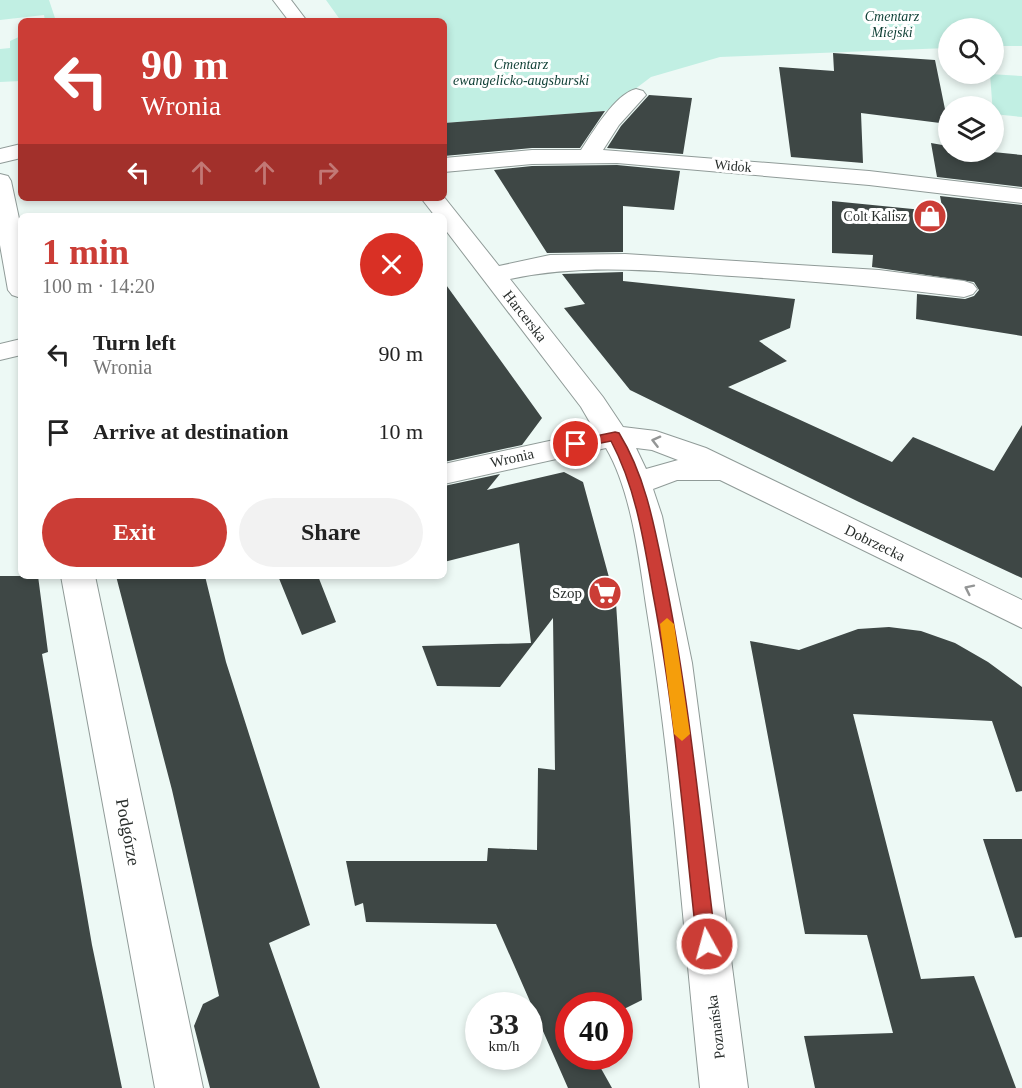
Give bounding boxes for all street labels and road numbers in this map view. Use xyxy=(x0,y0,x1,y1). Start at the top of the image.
street label: Widok xyxy=(714,157,752,175)
street label: Harcerska xyxy=(500,287,550,345)
street label: Wronia xyxy=(489,445,536,471)
street label: Dobrzecka xyxy=(842,522,908,565)
street label: Podgórze xyxy=(112,797,144,867)
street label: Poznańska xyxy=(704,994,728,1060)

